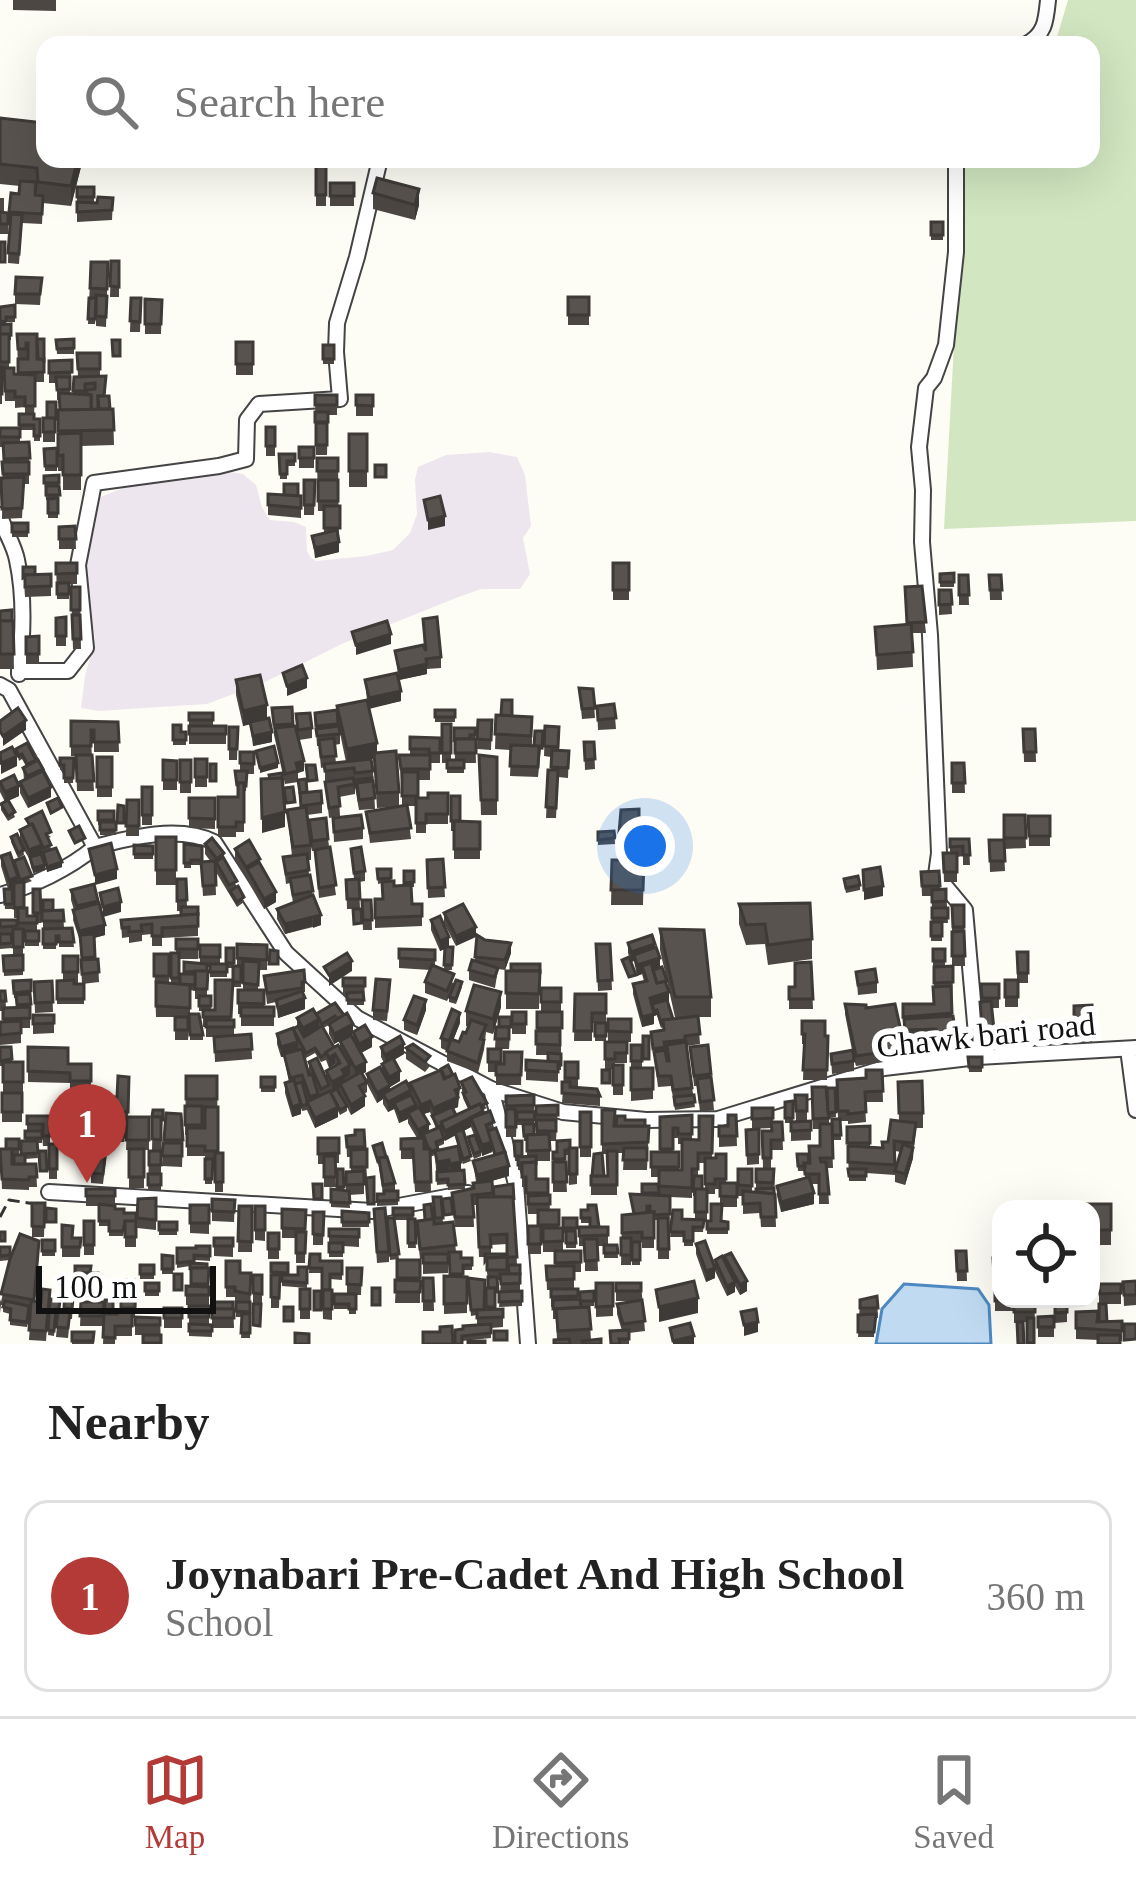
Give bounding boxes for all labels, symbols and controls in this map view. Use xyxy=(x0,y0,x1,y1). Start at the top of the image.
search box xyxy=(36,36,1100,168)
icon: search xyxy=(78,69,144,135)
text: Search here xyxy=(174,77,385,127)
your location xyxy=(615,816,675,876)
street label: Chawk bari road xyxy=(875,1006,1098,1064)
pin: 1 xyxy=(48,1084,126,1183)
map controls xyxy=(992,1200,1100,1308)
button: locate xyxy=(992,1200,1100,1308)
scale bar xyxy=(36,1260,216,1313)
text: 100 m xyxy=(54,1269,137,1305)
text: Nearby xyxy=(48,1394,209,1450)
text: Joynabari Pre-Cadet And High School xyxy=(165,1549,904,1599)
text: 1 xyxy=(80,1575,100,1618)
text: 360 m xyxy=(986,1575,1085,1618)
text: School xyxy=(165,1601,273,1644)
tab: Map xyxy=(142,1747,208,1856)
tab: Directions xyxy=(492,1747,629,1856)
tab: Saved xyxy=(913,1747,994,1856)

